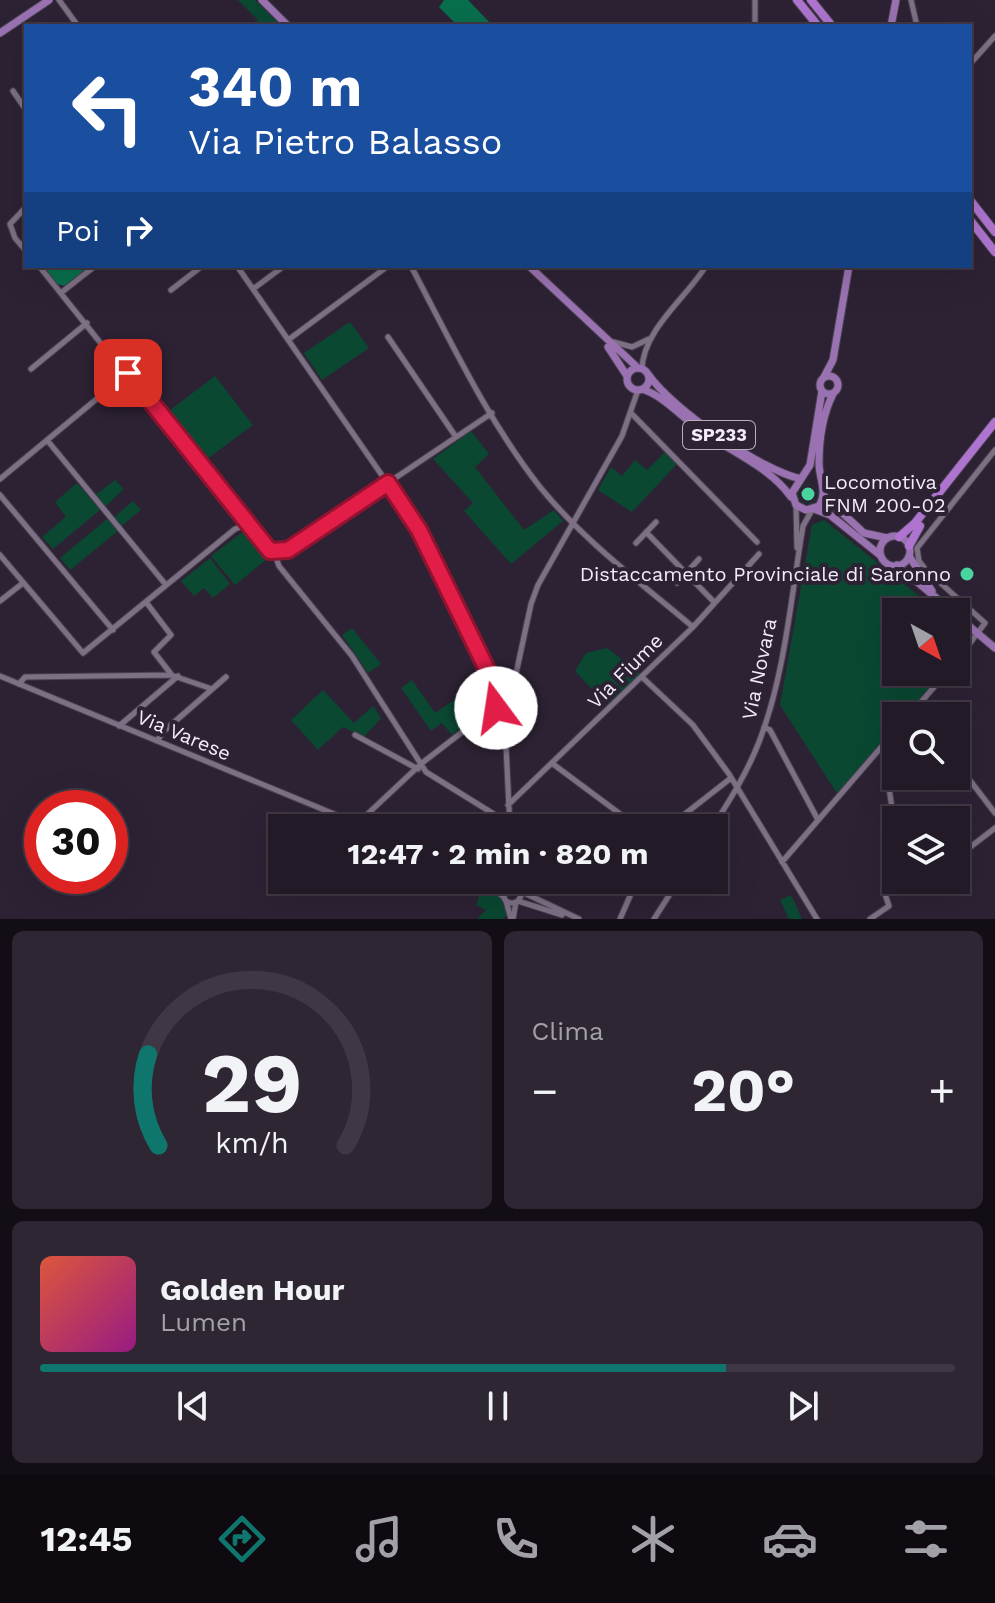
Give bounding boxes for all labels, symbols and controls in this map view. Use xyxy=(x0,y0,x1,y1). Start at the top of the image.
text: 340 m xyxy=(188,54,362,120)
icon: left xyxy=(56,56,160,160)
text: Via Pietro Balasso xyxy=(188,121,502,163)
icon: right xyxy=(116,208,160,252)
text: Poi xyxy=(56,213,100,248)
pin xyxy=(94,339,162,407)
icon: arrive xyxy=(106,351,150,395)
road number: SP233 xyxy=(683,421,755,449)
place label: Locomotiva FNM 200-02 xyxy=(824,470,946,517)
marker: Locomotiva FNM 200-02 xyxy=(799,485,817,503)
place label: Distaccamento Provinciale di Saronno xyxy=(580,562,951,586)
marker: Distaccamento Provinciale di Saronno xyxy=(958,565,976,583)
north arrow xyxy=(882,598,970,686)
map controls xyxy=(882,598,970,894)
street label: Via Novara xyxy=(737,616,781,722)
street label: Via Fiume xyxy=(582,628,668,714)
position arrow xyxy=(454,666,538,750)
button: search xyxy=(882,702,970,790)
street label: Via Varese xyxy=(133,704,235,766)
speed limit sign: 30 xyxy=(24,790,128,894)
button: layers xyxy=(882,806,970,894)
text: 12:47 · 2 min · 820 m xyxy=(348,836,648,871)
text: Clima xyxy=(532,1016,604,1046)
text: 29 xyxy=(201,1035,302,1132)
text: 20° xyxy=(691,1055,795,1126)
text: − xyxy=(532,1065,558,1117)
text: + xyxy=(928,1065,955,1117)
text: km/h xyxy=(215,1126,289,1160)
text: Golden Hour xyxy=(160,1272,344,1307)
text: Lumen xyxy=(160,1307,247,1337)
icon: previous xyxy=(171,1384,215,1428)
icon: pause xyxy=(476,1384,520,1428)
icon: next xyxy=(781,1384,825,1428)
icon: directions xyxy=(214,1511,270,1567)
icon: music xyxy=(351,1511,407,1567)
icon: phone xyxy=(488,1511,544,1567)
icon: climate xyxy=(625,1511,681,1567)
icon: car xyxy=(762,1511,818,1567)
icon: filters xyxy=(898,1511,954,1567)
text: 12:45 xyxy=(40,1518,133,1560)

